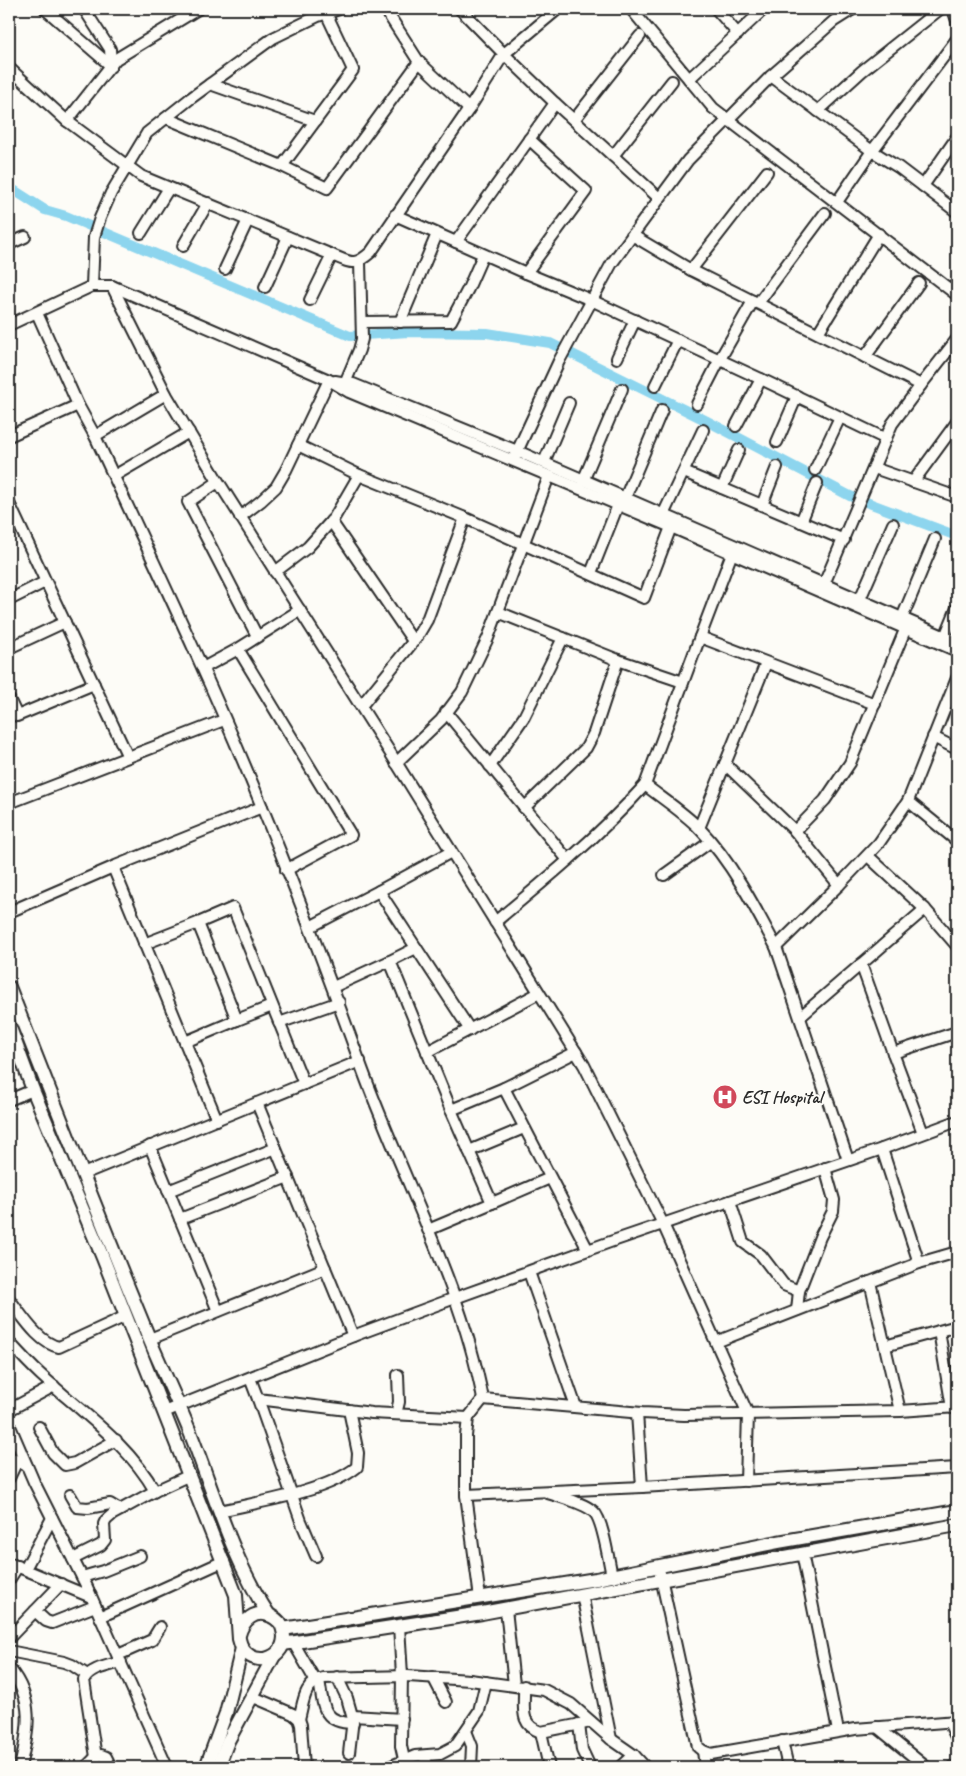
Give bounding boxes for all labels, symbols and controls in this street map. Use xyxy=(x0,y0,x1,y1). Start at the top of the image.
hospital icon: ESI Hospital xyxy=(712,1084,738,1110)
place label: ESI Hospital xyxy=(742,1086,826,1108)

